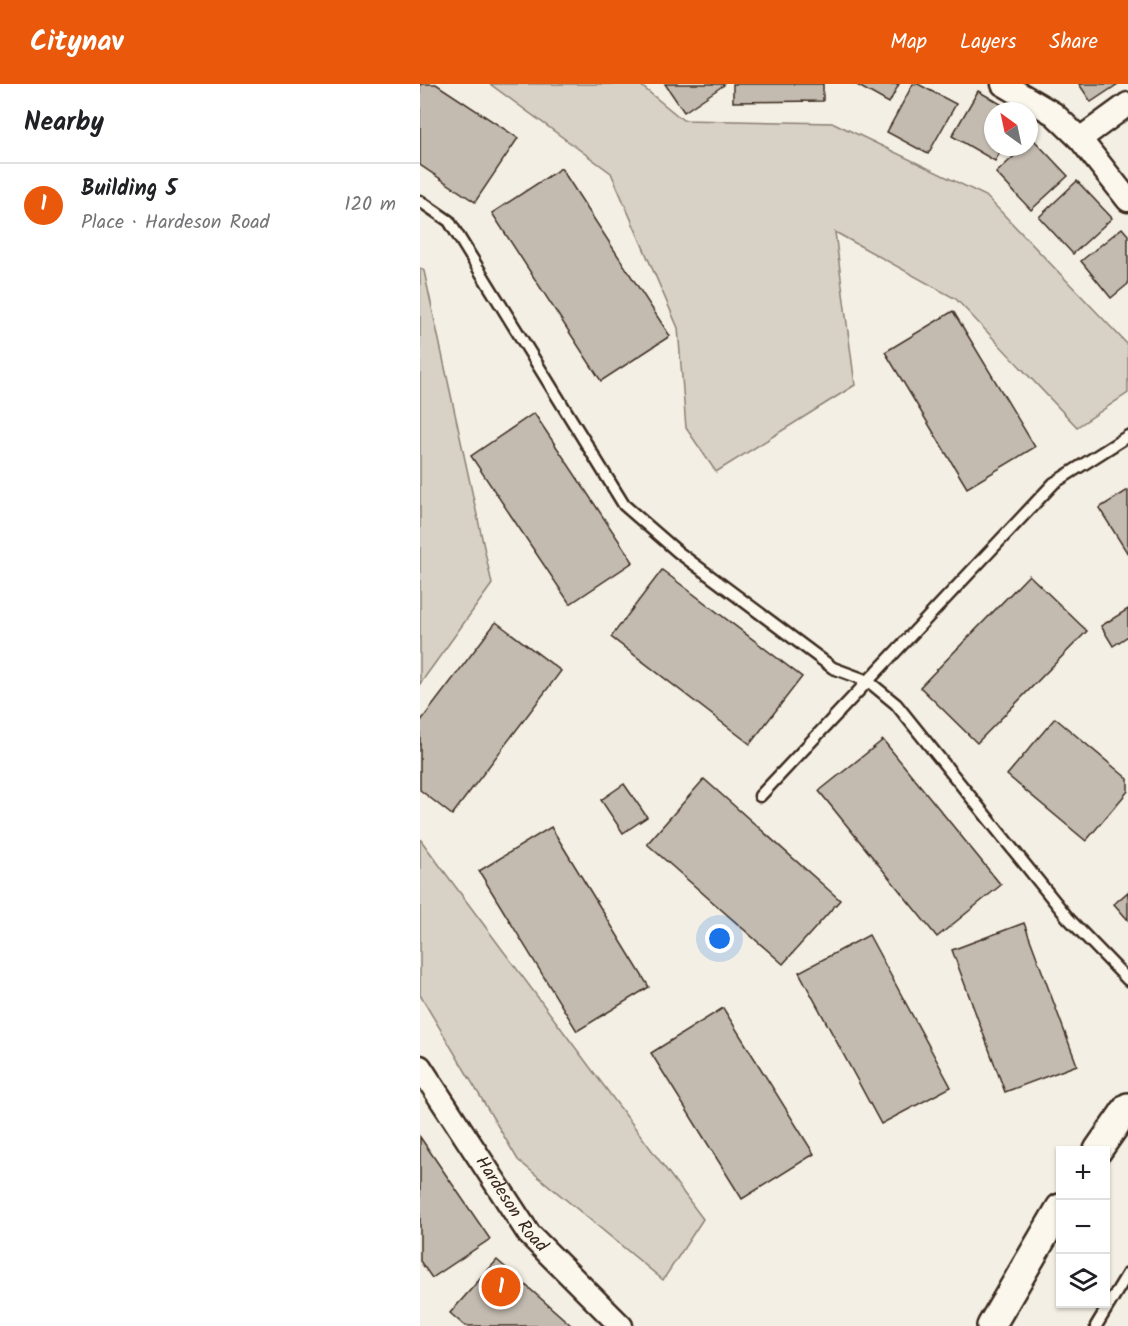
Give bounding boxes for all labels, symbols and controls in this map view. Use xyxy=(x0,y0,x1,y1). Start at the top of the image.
text: Citynav xyxy=(30,20,123,65)
text: Map xyxy=(890,26,927,59)
text: Layers xyxy=(960,26,1016,59)
text: Share xyxy=(1049,26,1098,59)
text: Nearby xyxy=(24,102,104,144)
north arrow xyxy=(984,102,1038,156)
text: Building 5 xyxy=(81,172,177,207)
text: 1 xyxy=(40,189,47,221)
text: 120 m xyxy=(344,189,396,221)
text: Place · Hardeson Road xyxy=(81,207,270,239)
your location xyxy=(705,924,734,953)
map controls xyxy=(1056,1146,1110,1308)
button: + xyxy=(1056,1146,1110,1200)
street label: Hardeson Road xyxy=(467,1150,555,1260)
button: − xyxy=(1056,1200,1110,1254)
button: layers xyxy=(1056,1254,1110,1308)
pin: 1 xyxy=(482,1264,520,1310)

